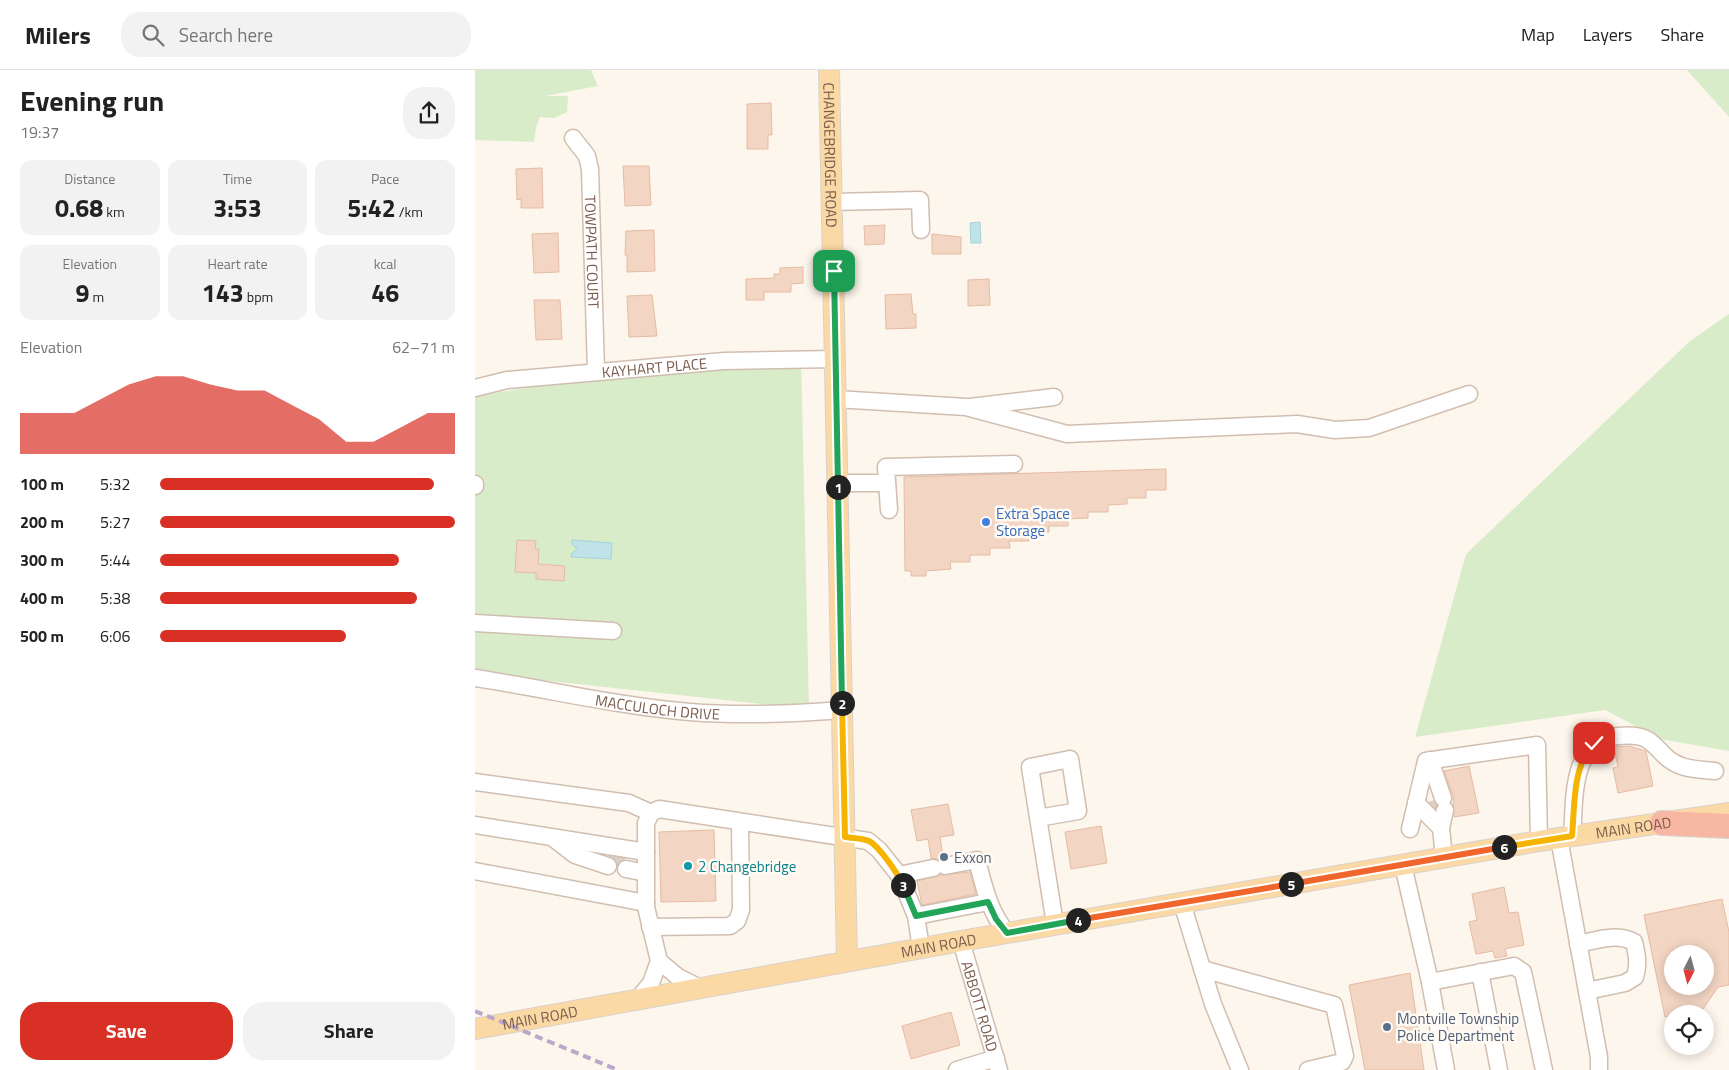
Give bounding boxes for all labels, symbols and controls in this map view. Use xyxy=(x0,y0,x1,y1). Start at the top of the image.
search box xyxy=(121,12,471,57)
text: Milers xyxy=(25,17,91,53)
text: Search here xyxy=(179,20,273,49)
icon: search xyxy=(139,21,167,49)
text: Map xyxy=(1521,21,1555,48)
text: Layers xyxy=(1583,21,1632,48)
text: Share xyxy=(1660,21,1704,48)
text: Evening run xyxy=(20,79,164,122)
street label: CHANGEBRIDGE ROAD xyxy=(818,82,844,228)
button: share xyxy=(403,87,455,139)
text: 19:37 xyxy=(20,120,59,144)
text: Distance xyxy=(64,168,115,189)
text: Time xyxy=(223,168,252,189)
text: Pace xyxy=(371,168,399,189)
text: 0.68 xyxy=(55,189,103,227)
text: 3:53 xyxy=(213,189,262,227)
text: 5:42 xyxy=(347,189,396,227)
street label: TOWPATH COURT xyxy=(579,195,606,309)
text: km xyxy=(103,201,125,222)
text: /km xyxy=(396,201,423,222)
pin xyxy=(813,250,855,292)
text: Elevation xyxy=(63,253,117,274)
text: Heart rate xyxy=(207,253,268,274)
text: kcal xyxy=(374,253,397,274)
icon: arrive xyxy=(820,257,848,285)
text: 9 xyxy=(75,274,89,312)
text: 143 xyxy=(202,274,244,312)
text: 46 xyxy=(371,274,399,312)
text: m xyxy=(89,286,104,307)
text: bpm xyxy=(244,286,273,307)
text: Elevation xyxy=(20,335,82,359)
text: 62–71 m xyxy=(392,335,455,359)
street label: KAYHART PLACE xyxy=(601,351,708,383)
text: 100 m xyxy=(20,472,64,496)
text: 5:32 xyxy=(100,472,130,496)
pin: 1 xyxy=(825,474,851,500)
text: 1 xyxy=(835,477,842,498)
place label: Extra Space Storage xyxy=(996,502,1070,542)
text: 200 m xyxy=(20,510,64,534)
text: 5:27 xyxy=(100,510,130,534)
marker: Extra Space Storage xyxy=(980,516,992,528)
text: 300 m xyxy=(20,548,64,572)
text: 5:44 xyxy=(100,548,130,572)
text: 400 m xyxy=(20,586,64,610)
text: 5:38 xyxy=(100,586,130,610)
text: 500 m xyxy=(20,624,64,648)
text: 6:06 xyxy=(100,624,130,648)
street label: MACCULOCH DRIVE xyxy=(594,688,720,725)
pin: 2 xyxy=(829,690,855,716)
text: 2 xyxy=(839,693,846,714)
pin xyxy=(1573,722,1615,764)
icon: check xyxy=(1580,729,1608,757)
street label: MAIN ROAD xyxy=(1594,810,1673,844)
pin: 6 xyxy=(1491,834,1517,860)
text: 6 xyxy=(1501,837,1508,858)
place label: Exxon xyxy=(954,846,992,869)
marker: Exxon xyxy=(938,851,950,863)
place label: 2 Changebridge xyxy=(698,855,796,878)
marker: 2 Changebridge xyxy=(682,860,694,872)
pin: 3 xyxy=(891,872,915,898)
pin: 5 xyxy=(1279,872,1303,896)
text: 5 xyxy=(1288,874,1295,895)
text: 3 xyxy=(900,875,907,896)
pin: 4 xyxy=(1065,908,1091,932)
text: 4 xyxy=(1075,910,1082,931)
street label: MAIN ROAD xyxy=(899,927,978,963)
north arrow xyxy=(1664,945,1714,995)
map controls xyxy=(1664,945,1714,1055)
street label: ABBOTT ROAD xyxy=(956,958,1004,1054)
street label: MAIN ROAD xyxy=(500,999,580,1035)
button: Save xyxy=(20,1002,233,1060)
button: Share xyxy=(243,1002,455,1060)
button: locate xyxy=(1664,1005,1714,1055)
place label: Montville Township Police Department xyxy=(1397,1007,1519,1047)
marker: Montville Township Police Department xyxy=(1381,1021,1393,1033)

